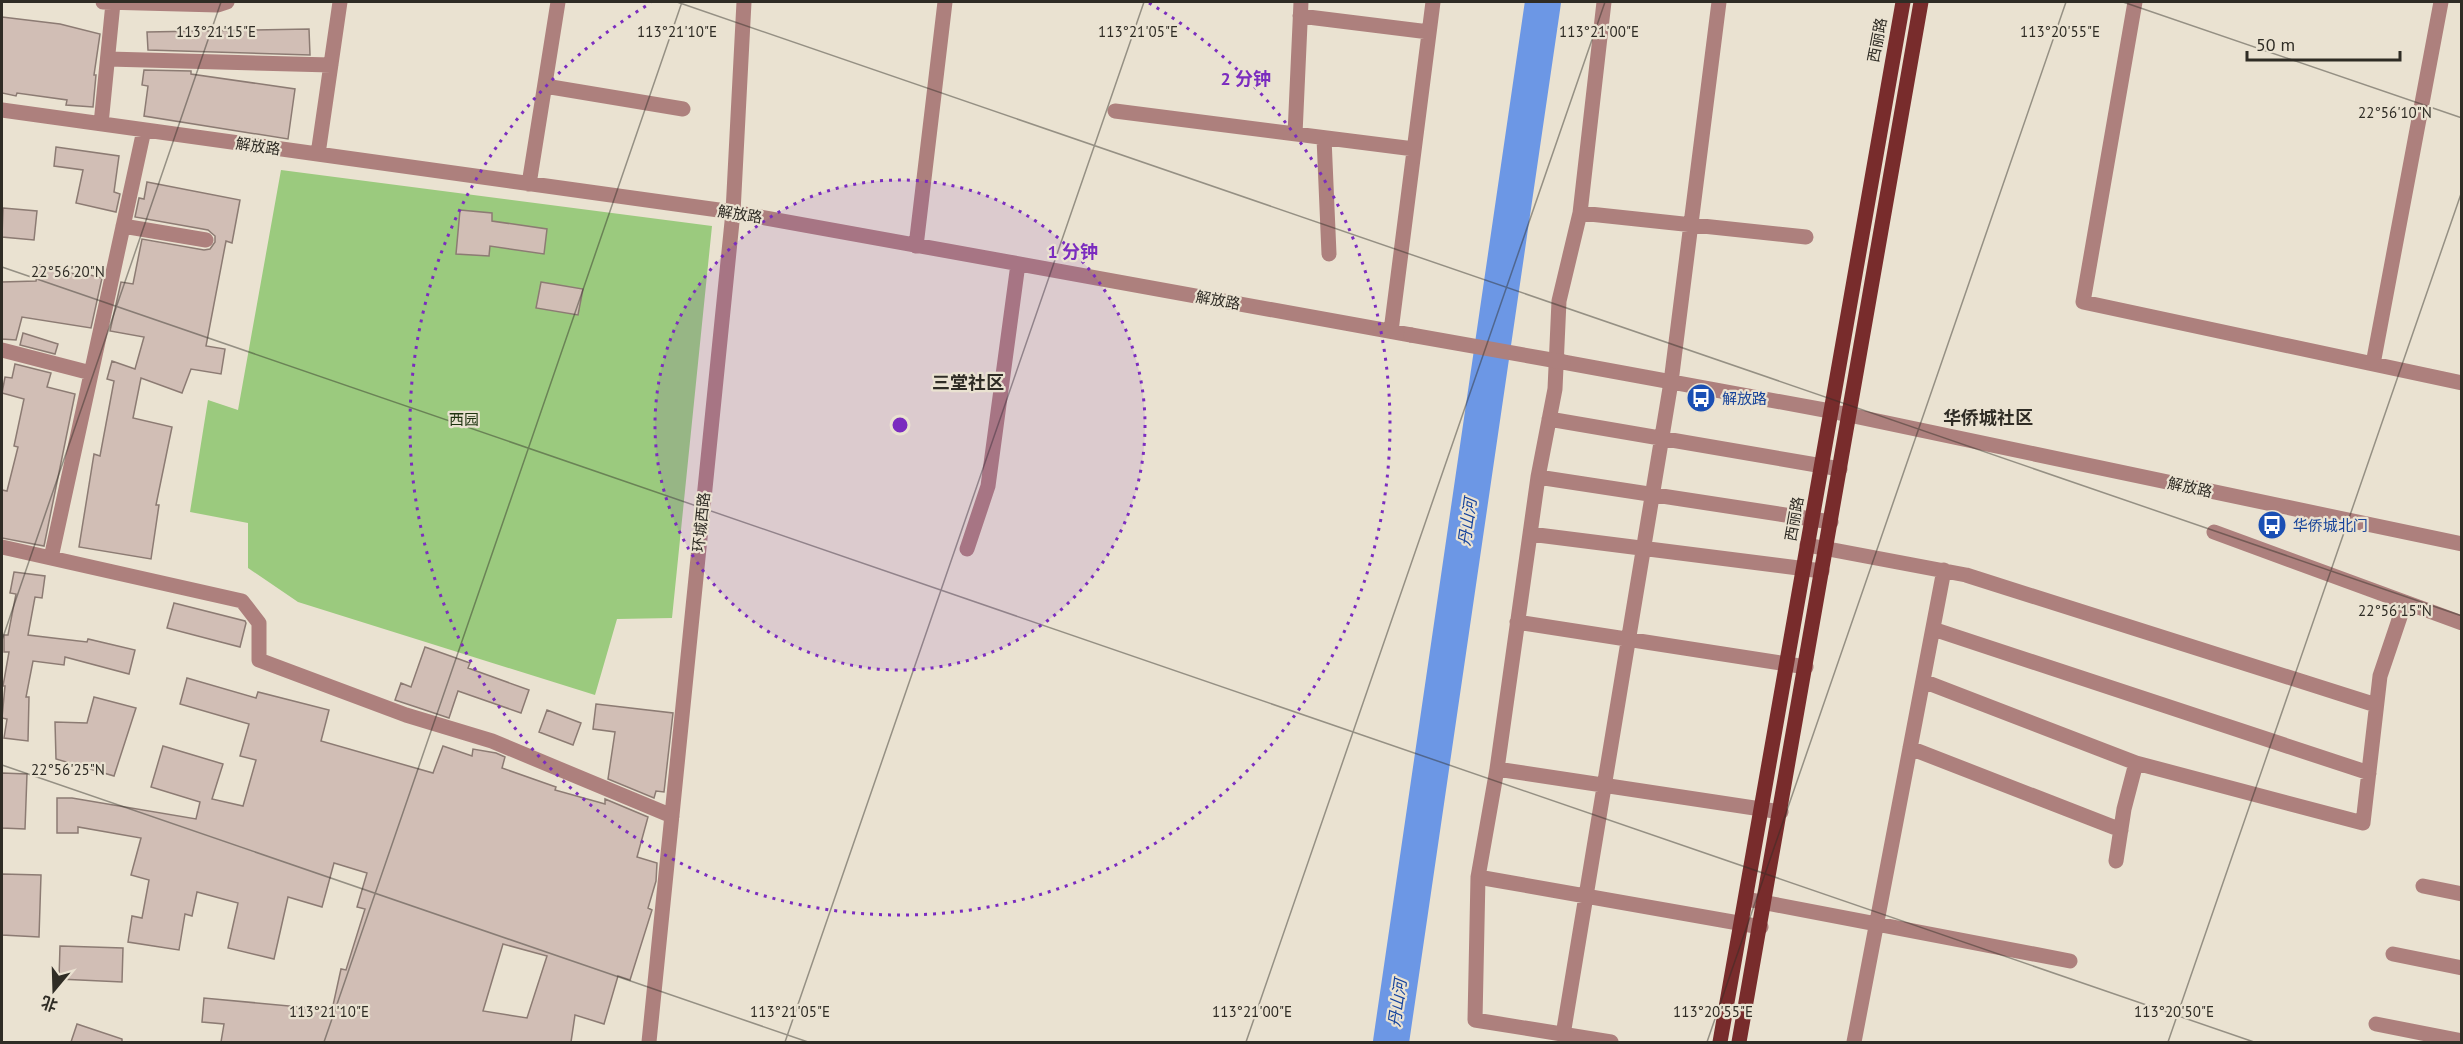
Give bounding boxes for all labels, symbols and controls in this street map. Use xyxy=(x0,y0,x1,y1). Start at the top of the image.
street label: 西丽路 xyxy=(1863,16,1891,64)
text: 113°21'15"E xyxy=(176,22,256,41)
text: 113°21'10"E xyxy=(637,22,717,41)
text: 113°21'05"E xyxy=(1098,22,1178,41)
text: 113°21'00"E xyxy=(1559,22,1639,41)
text: 113°20'55"E xyxy=(2020,22,2100,41)
scale bar xyxy=(2247,24,2400,62)
text: 50 m xyxy=(2256,33,2295,56)
text: 2 分钟 xyxy=(1221,67,1271,90)
text: 22°56'10"N xyxy=(2358,103,2432,122)
street label: 解放路 xyxy=(234,133,282,159)
street label: 解放路 xyxy=(716,201,764,227)
text: 1 分钟 xyxy=(1048,240,1098,263)
text: 22°56'20"N xyxy=(31,262,105,281)
street label: 解放路 xyxy=(1194,287,1242,313)
district label: 三堂社区 xyxy=(932,371,1004,394)
bus stop icon: 解放路 xyxy=(1685,382,1717,414)
place label: 解放路 xyxy=(1722,389,1767,408)
district label: 华侨城社区 xyxy=(1943,406,2033,429)
park label: 西园 xyxy=(449,410,479,429)
centre of rings xyxy=(890,415,910,435)
street label: 解放路 xyxy=(2166,473,2214,501)
street label: 环城西路 xyxy=(688,491,714,553)
water label: 丹山河 xyxy=(1454,494,1481,547)
street label: 西丽路 xyxy=(1781,495,1807,543)
bus stop icon: 华侨城北门 xyxy=(2256,509,2288,541)
place label: 华侨城北门 xyxy=(2293,516,2368,535)
text: 22°56'15"N xyxy=(2358,601,2432,620)
text: 22°56'25"N xyxy=(31,760,105,779)
north arrow xyxy=(24,960,84,1020)
water label: 丹山河 xyxy=(1384,975,1411,1028)
text: 北 xyxy=(38,992,60,1016)
text: 113°21'10"E xyxy=(289,1002,369,1021)
text: 113°21'05"E xyxy=(750,1002,830,1021)
text: 113°21'00"E xyxy=(1212,1002,1292,1021)
text: 113°20'55"E xyxy=(1673,1002,1753,1021)
text: 113°20'50"E xyxy=(2134,1002,2214,1021)

